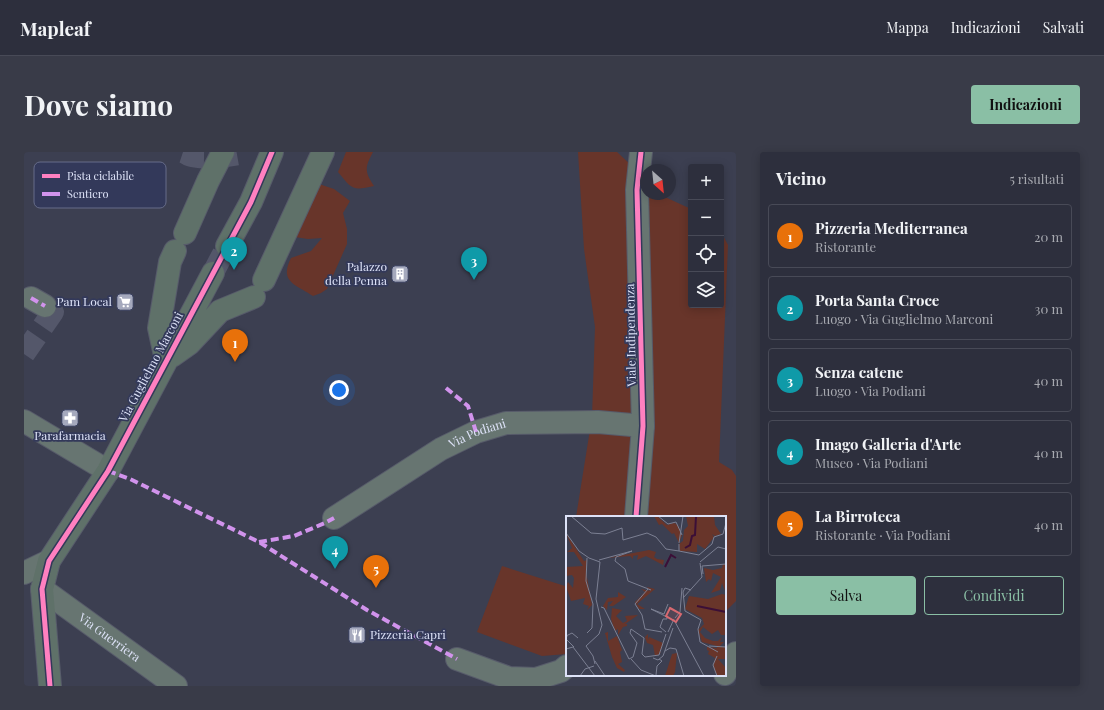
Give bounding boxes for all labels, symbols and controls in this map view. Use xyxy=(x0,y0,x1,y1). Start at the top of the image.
text: Mapleaf xyxy=(20,15,91,41)
text: Mappa xyxy=(886,18,929,37)
text: Indicazioni xyxy=(951,18,1021,37)
text: Salvati xyxy=(1043,18,1084,37)
button: Indicazioni xyxy=(971,85,1080,124)
text: Dove siamo xyxy=(24,86,173,123)
legend xyxy=(34,162,166,208)
north arrow xyxy=(640,164,676,200)
map controls xyxy=(688,164,724,308)
button: + xyxy=(688,164,724,200)
text: Vicino xyxy=(776,167,826,189)
text: Pista ciclabile xyxy=(67,168,135,183)
text: 5 risultati xyxy=(1009,170,1064,187)
text: Sentiero xyxy=(67,186,108,201)
button: − xyxy=(688,200,724,236)
text: Pizzeria Mediterranea xyxy=(815,218,968,238)
text: 1 xyxy=(788,228,792,245)
text: 20 m xyxy=(1034,228,1063,245)
button: locate xyxy=(688,236,724,272)
pin: 2 xyxy=(221,237,247,270)
text: Ristorante xyxy=(815,238,876,255)
pin: 3 xyxy=(461,247,487,280)
place label: Palazzo della Penna xyxy=(325,258,387,288)
building icon: Palazzo della Penna xyxy=(390,264,410,284)
button: layers xyxy=(688,272,724,308)
street label: Viale Indipendenza xyxy=(621,283,639,388)
text: Porta Santa Croce xyxy=(815,290,939,310)
supermarket icon: Pam Local xyxy=(115,292,135,312)
place label: Pam Local xyxy=(57,293,113,309)
text: 2 xyxy=(787,300,793,317)
text: 30 m xyxy=(1035,300,1063,317)
street label: Via Guglielmo Marconi xyxy=(114,308,186,425)
text: Luogo · Via Guglielmo Marconi xyxy=(815,310,993,327)
pin: 1 xyxy=(222,329,248,362)
text: Senza catene xyxy=(815,362,903,382)
text: 3 xyxy=(787,372,793,389)
text: 40 m xyxy=(1034,372,1063,389)
your location xyxy=(329,380,349,400)
text: Luogo · Via Podiani xyxy=(815,382,926,399)
pharmacy icon: Parafarmacia xyxy=(60,408,80,428)
street label: Via Podiani xyxy=(445,414,508,452)
place label: Parafarmacia xyxy=(34,427,106,443)
text: Imago Galleria d'Arte xyxy=(815,434,961,454)
text: 4 xyxy=(787,444,793,461)
text: 40 m xyxy=(1034,444,1063,461)
text: Museo · Via Podiani xyxy=(815,454,928,471)
text: La Birroteca xyxy=(815,506,900,526)
inset map xyxy=(566,516,726,676)
text: 5 xyxy=(787,516,793,533)
text: 40 m xyxy=(1034,516,1063,533)
text: Ristorante · Via Podiani xyxy=(815,526,951,543)
pin: 4 xyxy=(322,536,348,569)
pin: 5 xyxy=(363,555,389,588)
button: Salva xyxy=(776,576,916,615)
button: Condividi xyxy=(924,576,1064,615)
street label: Via Guerriera xyxy=(75,608,144,665)
restaurant icon: Pizzeria Capri xyxy=(347,625,367,645)
place label: Pizzeria Capri xyxy=(370,626,446,642)

